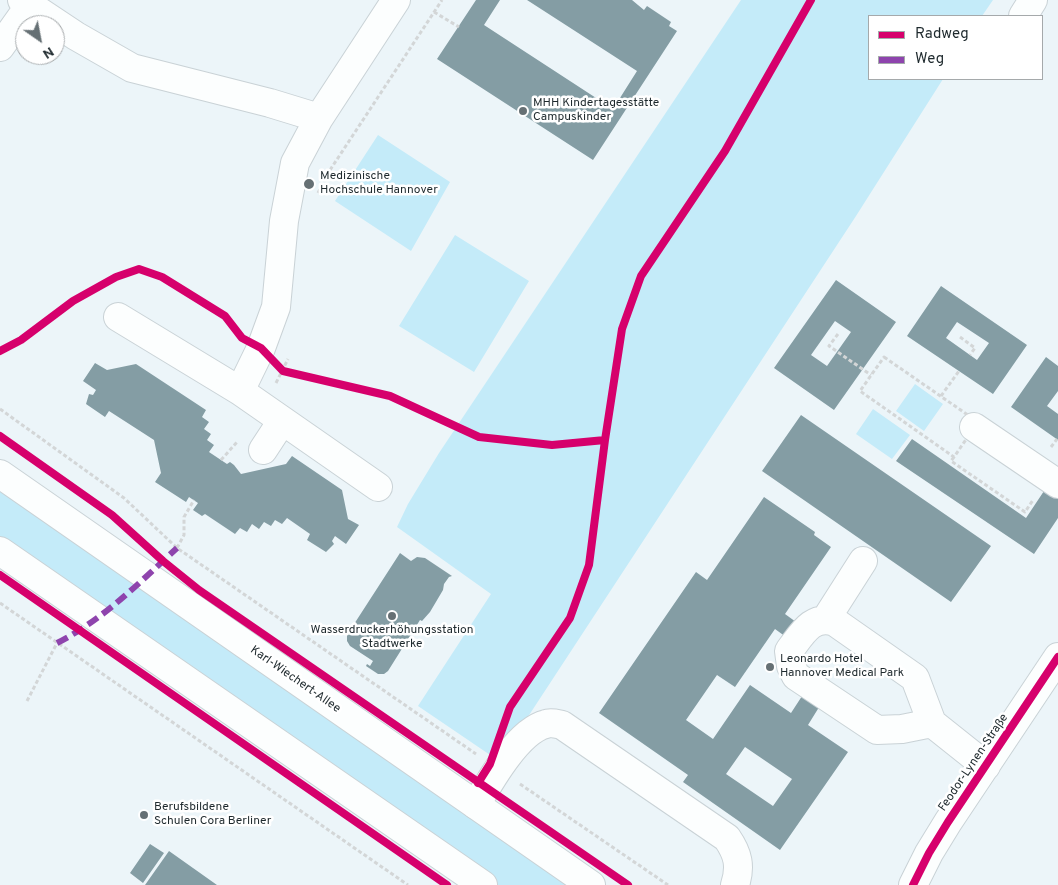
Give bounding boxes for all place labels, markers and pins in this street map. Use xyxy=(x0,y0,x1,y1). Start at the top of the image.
place label: MHH Kindertagesstätte Campuskinder xyxy=(533,97,659,125)
marker: MHH Kindertagesstätte Campuskinder xyxy=(517,105,529,117)
place label: Medizinische Hochschule Hannover xyxy=(320,170,438,198)
marker: Medizinische Hochschule Hannover xyxy=(302,177,316,191)
marker: Wasserdruckerhöhungsstation Stadtwerke xyxy=(386,610,398,622)
place label: Wasserdruckerhöhungsstation Stadtwerke xyxy=(311,624,473,652)
place label: Leonardo Hotel Hannover Medical Park xyxy=(780,653,904,681)
marker: Leonardo Hotel Hannover Medical Park xyxy=(764,661,776,673)
place label: Berufsbildene Schulen Cora Berliner xyxy=(154,801,271,829)
marker: Berufsbildene Schulen Cora Berliner xyxy=(138,809,150,821)

